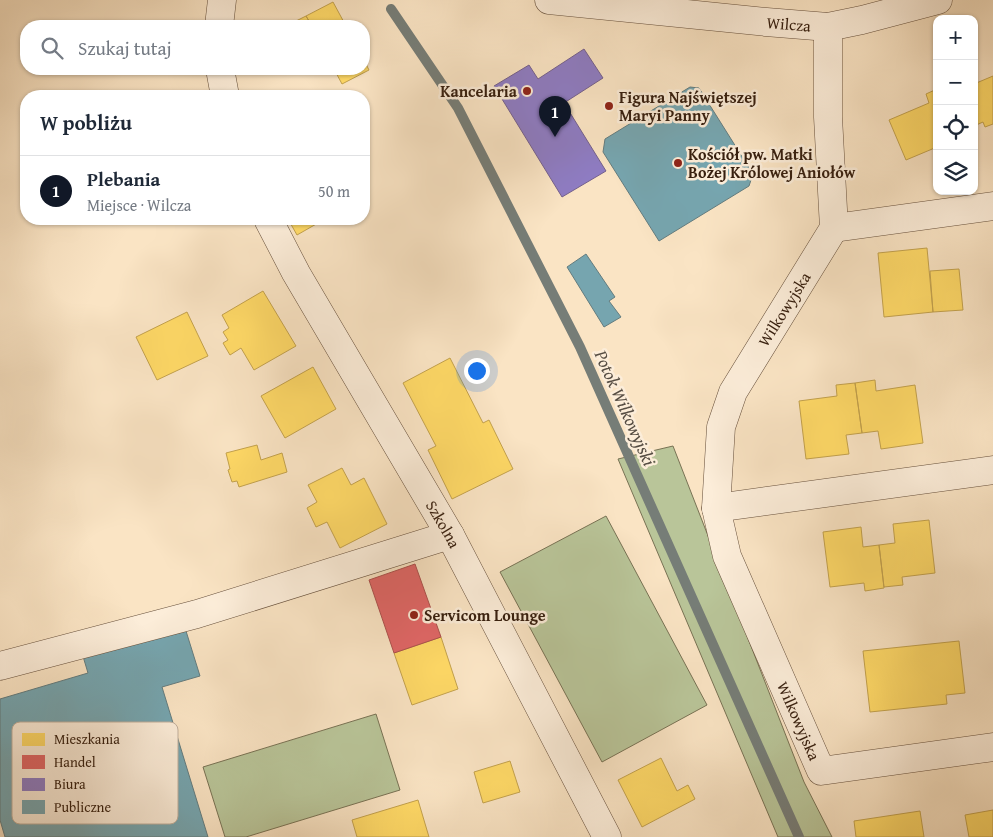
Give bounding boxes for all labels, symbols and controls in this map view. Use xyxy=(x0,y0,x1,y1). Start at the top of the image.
street label: Wilcza xyxy=(766,10,812,38)
map controls xyxy=(933,15,978,195)
button: + xyxy=(933,15,978,60)
search box xyxy=(20,20,370,75)
icon: search xyxy=(38,34,66,62)
text: Szukaj tutaj xyxy=(78,34,172,62)
button: − xyxy=(933,60,978,105)
place label: Kancelaria xyxy=(440,79,518,103)
marker: Kancelaria xyxy=(521,85,533,97)
place label: Figura Najświętszej Maryi Panny xyxy=(619,85,757,127)
pin: 1 xyxy=(539,96,571,137)
marker: Figura Najświętszej Maryi Panny xyxy=(603,100,615,112)
button: locate xyxy=(933,105,978,150)
text: W pobliżu xyxy=(40,107,132,138)
place label: Kościół pw. Matki Bożej Królowej Aniołów xyxy=(688,142,856,184)
button: layers xyxy=(933,150,978,195)
marker: Kościół pw. Matki Bożej Królowej Aniołów xyxy=(672,157,684,169)
text: Plebania xyxy=(87,165,160,193)
text: 1 xyxy=(52,179,60,203)
text: 50 m xyxy=(318,179,350,203)
text: Miejsce · Wilcza xyxy=(87,193,191,217)
street label: Wilkowyjska xyxy=(752,267,817,351)
water label: Potok Wilkowyjski xyxy=(587,345,663,470)
your location xyxy=(464,358,490,384)
street label: Szkolna xyxy=(420,496,467,553)
place label: Servicom Lounge xyxy=(424,603,546,627)
marker: Servicom Lounge xyxy=(408,609,420,621)
street label: Wilkowyjska xyxy=(771,677,827,764)
legend xyxy=(12,722,178,824)
text: Mieszkania xyxy=(54,729,120,749)
text: Handel xyxy=(54,752,96,772)
text: Biura xyxy=(54,774,86,794)
text: Publiczne xyxy=(54,797,111,817)

